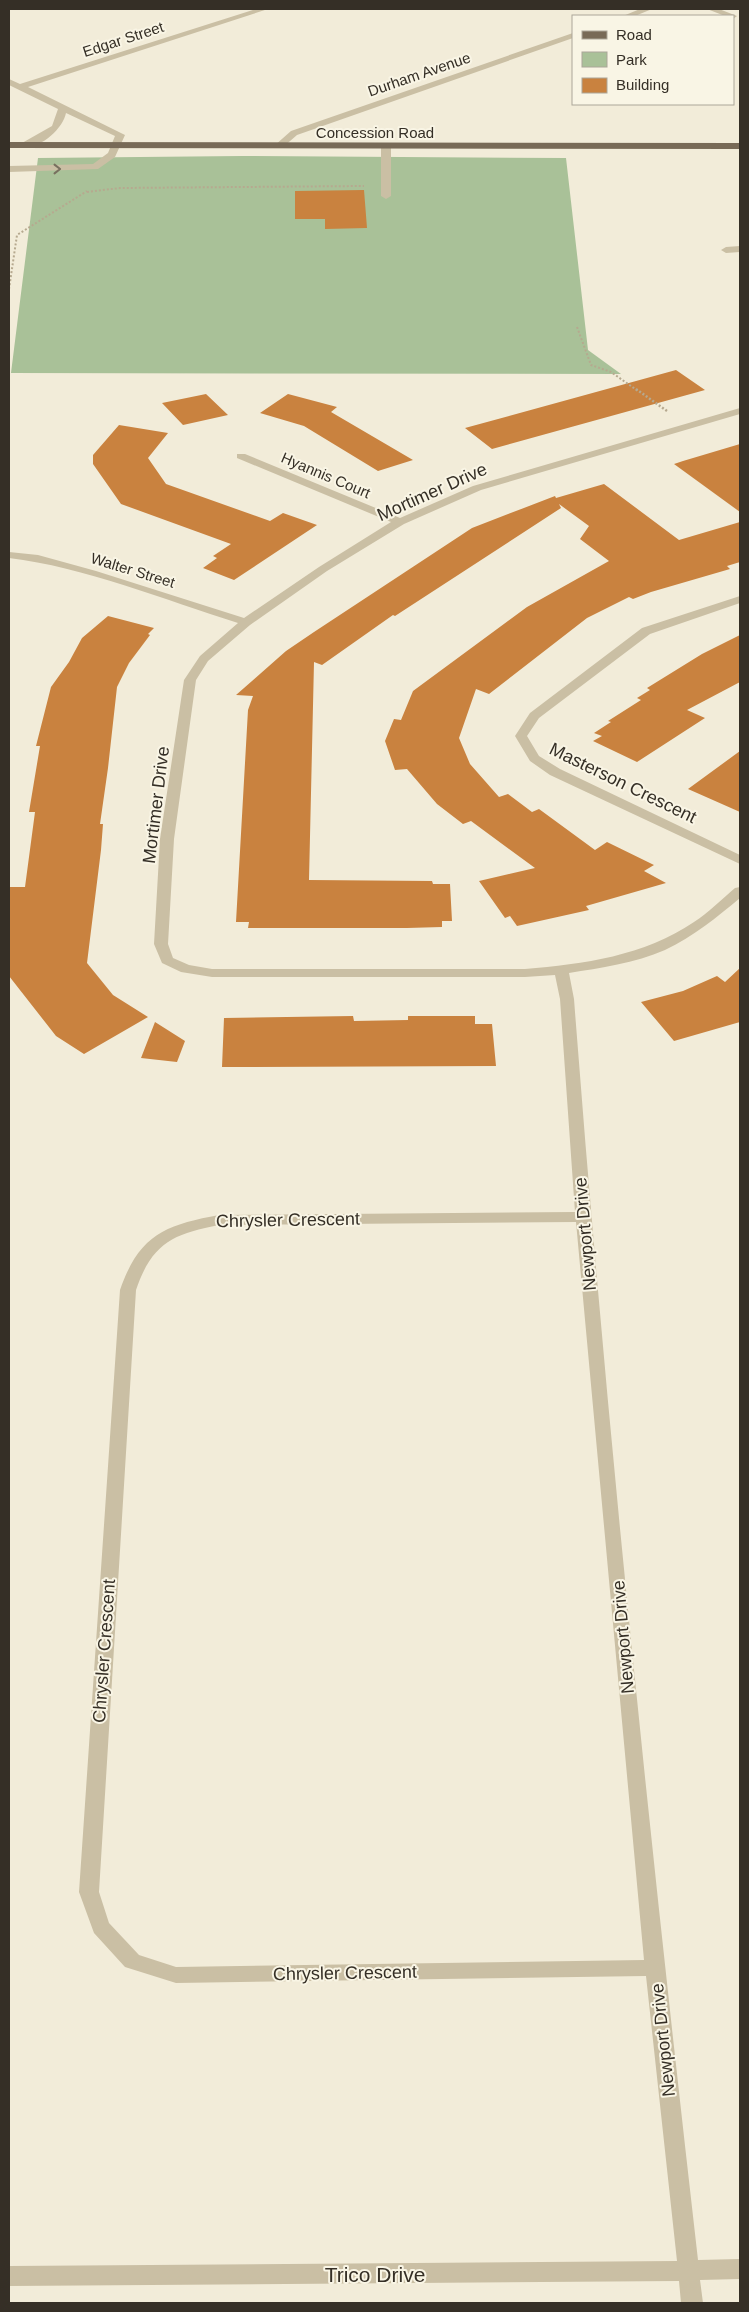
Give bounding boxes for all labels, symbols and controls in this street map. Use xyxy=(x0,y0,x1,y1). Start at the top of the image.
legend xyxy=(572,15,734,105)
street label: Edgar Street xyxy=(80,18,166,60)
text: Road xyxy=(616,26,652,43)
street label: Durham Avenue xyxy=(366,48,472,100)
text: Park xyxy=(616,51,647,68)
text: Building xyxy=(616,76,669,93)
street label: Concession Road xyxy=(316,124,434,141)
one-way arrow xyxy=(54,164,62,174)
street label: Hyannis Court xyxy=(279,449,374,502)
street label: Mortimer Drive xyxy=(374,459,490,525)
street label: Walter Street xyxy=(89,549,178,591)
street label: Masterson Crescent xyxy=(546,739,700,827)
street label: Mortimer Drive xyxy=(139,745,173,865)
street label: Newport Drive xyxy=(570,1176,600,1292)
street label: Chrysler Crescent xyxy=(216,1209,360,1231)
street label: Chrysler Crescent xyxy=(89,1578,119,1724)
street label: Newport Drive xyxy=(608,1579,638,1695)
street label: Chrysler Crescent xyxy=(273,1962,417,1984)
street label: Newport Drive xyxy=(647,1982,679,2098)
street label: Trico Drive xyxy=(325,2263,425,2286)

